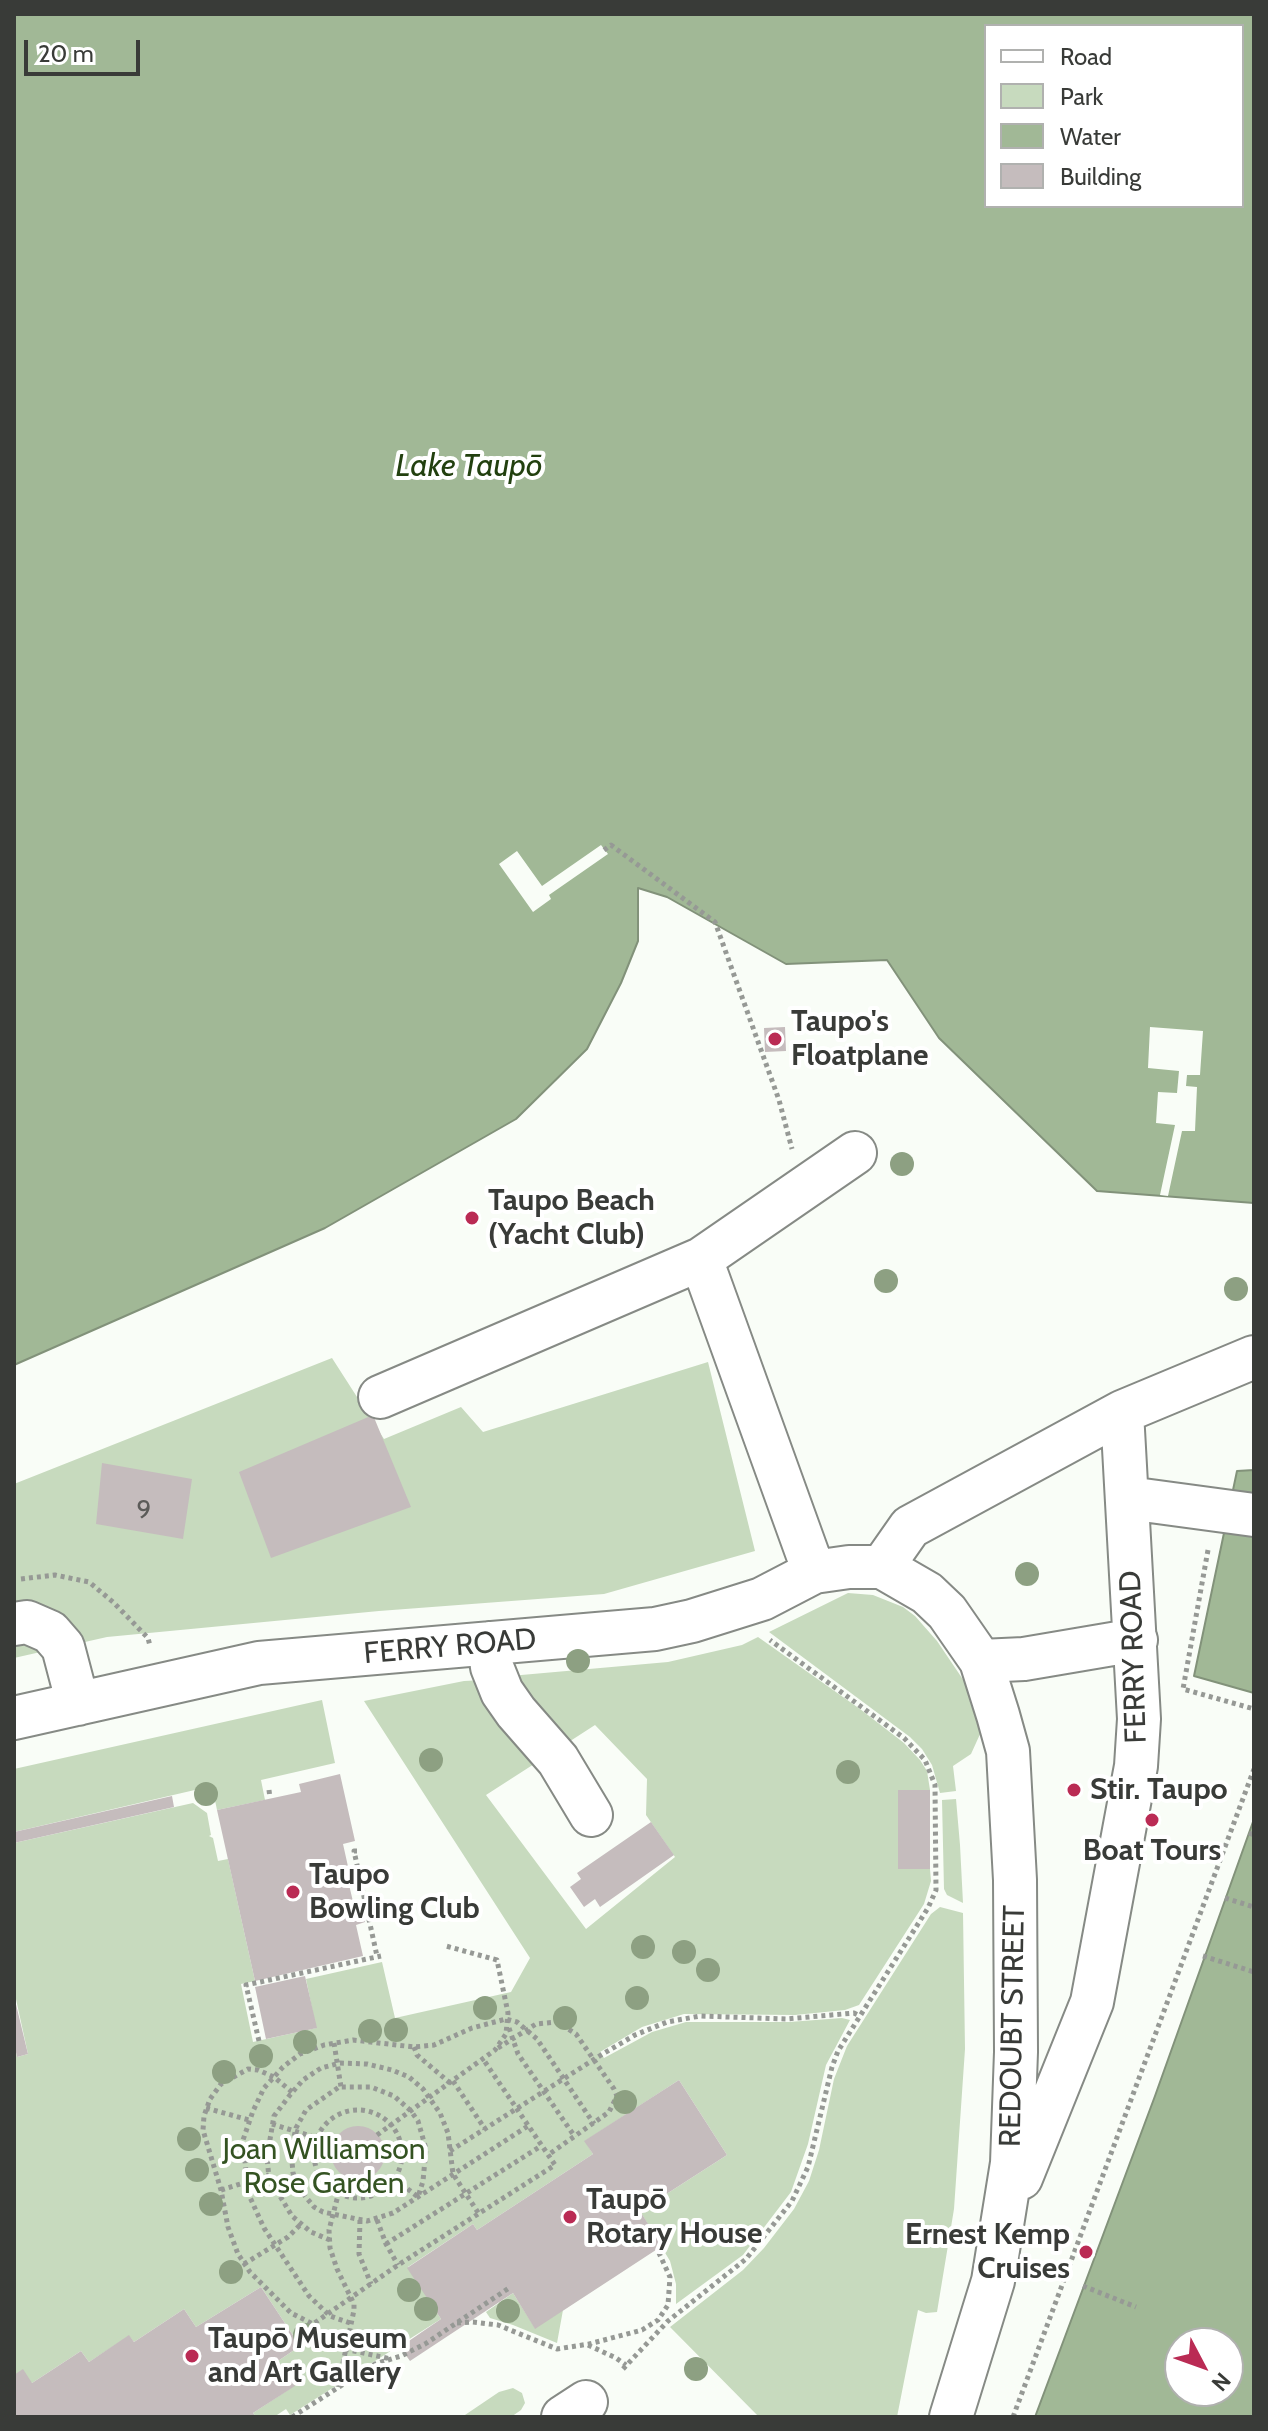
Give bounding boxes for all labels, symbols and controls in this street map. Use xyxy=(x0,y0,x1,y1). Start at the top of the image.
scale bar xyxy=(28,24,144,74)
legend xyxy=(984,24,1244,208)
text: 20 m xyxy=(38,39,94,68)
text: Road xyxy=(1060,42,1112,71)
text: Park xyxy=(1060,82,1103,111)
text: Water xyxy=(1060,122,1121,151)
text: Building xyxy=(1060,162,1141,191)
water label: Lake Taupō xyxy=(396,448,542,486)
place label: Taupo's Floatplane xyxy=(791,1004,928,1074)
marker: Taupo's Floatplane xyxy=(766,1030,784,1048)
place label: Taupo Beach (Yacht Club) xyxy=(488,1183,655,1254)
marker: Taupo Beach (Yacht Club) xyxy=(463,1209,481,1227)
house number: 9 xyxy=(137,1494,151,1526)
street label: FERRY ROAD xyxy=(1113,1570,1155,1744)
street label: FERRY ROAD xyxy=(362,1622,538,1672)
place label: Stir. Taupo xyxy=(1090,1772,1228,1808)
marker: Stir. Taupo xyxy=(1065,1781,1083,1799)
marker: Boat Tours xyxy=(1143,1811,1161,1829)
place label: Boat Tours xyxy=(1083,1833,1221,1869)
place label: Taupo Bowling Club xyxy=(309,1857,480,1928)
marker: Taupo Bowling Club xyxy=(284,1883,302,1901)
street label: REDOUBT STREET xyxy=(993,1905,1033,2147)
park label: Joan Williamson Rose Garden xyxy=(222,2132,426,2202)
place label: Taupō Rotary House xyxy=(586,2182,762,2252)
marker: Taupō Rotary House xyxy=(561,2208,579,2226)
place label: Ernest Kemp Cruises xyxy=(905,2217,1070,2288)
marker: Ernest Kemp Cruises xyxy=(1077,2243,1095,2261)
place label: Taupō Museum and Art Gallery xyxy=(208,2321,407,2392)
north arrow xyxy=(1164,2327,1244,2407)
marker: Taupō Museum and Art Gallery xyxy=(183,2347,201,2365)
text: N xyxy=(1206,2367,1236,2396)

